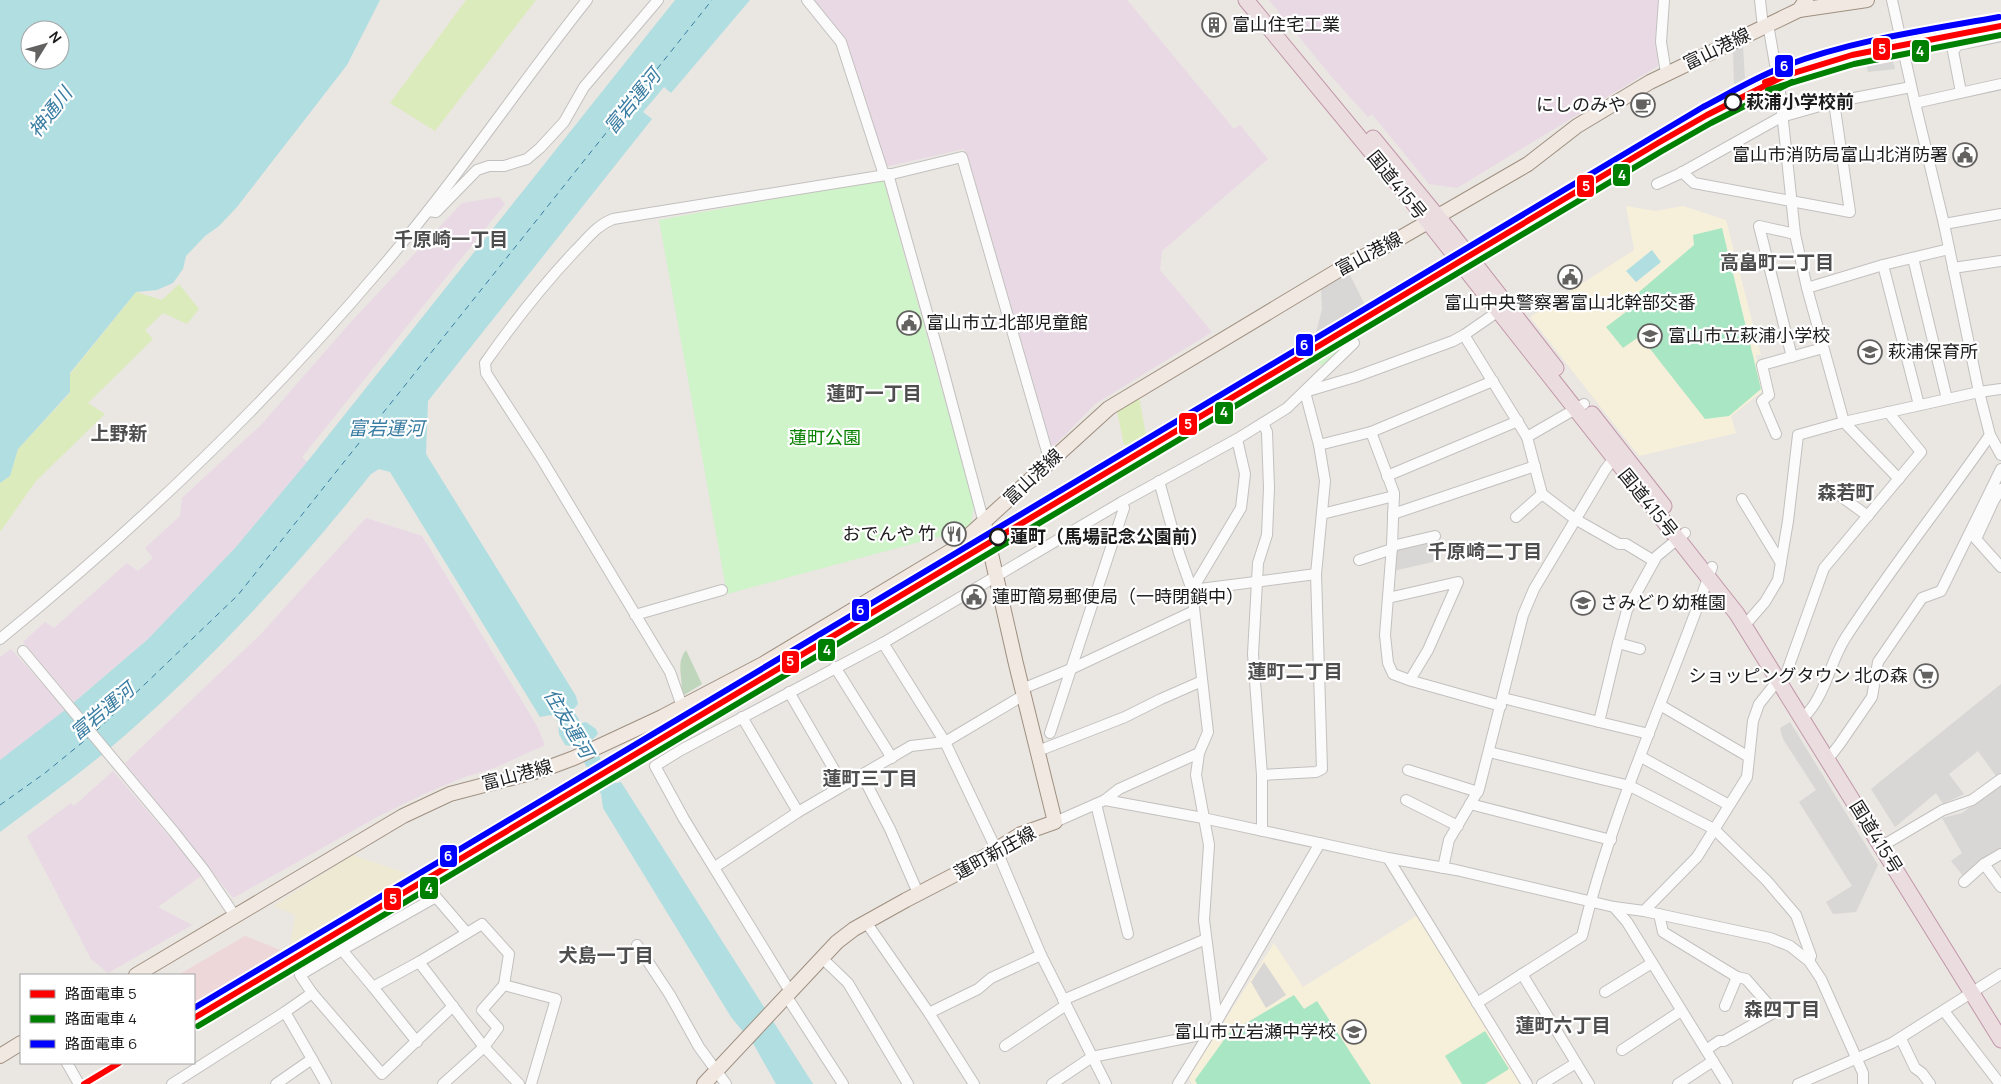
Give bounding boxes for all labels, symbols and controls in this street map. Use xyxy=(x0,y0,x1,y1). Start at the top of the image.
building icon: 富山住宅工業 xyxy=(1201,12,1227,38)
place label: 富山住宅工業 xyxy=(1232,12,1340,36)
north arrow xyxy=(20,20,70,70)
street label: 富山港線 xyxy=(1679,22,1754,75)
text: N xyxy=(45,27,66,47)
line badge: 5 xyxy=(1872,37,1891,61)
text: 5 xyxy=(1878,39,1886,58)
line badge: 4 xyxy=(1911,39,1930,63)
text: 4 xyxy=(1916,41,1924,60)
line badge: 6 xyxy=(1774,54,1794,78)
text: 6 xyxy=(1780,56,1788,75)
water label: 富岩運河 xyxy=(598,60,669,139)
water label: 神通川 xyxy=(22,80,79,142)
place label: 萩浦小学校前 xyxy=(1746,89,1854,113)
place label: にしのみや xyxy=(1536,92,1626,116)
cafe icon: にしのみや xyxy=(1630,92,1656,118)
marker: 萩浦小学校前 xyxy=(1724,93,1742,111)
place label: 富山市消防局富山北消防署 xyxy=(1732,142,1948,166)
public building icon: 富山市消防局富山北消防署 xyxy=(1952,142,1978,168)
street label: 国道415号 xyxy=(1363,145,1433,224)
line badge: 4 xyxy=(1612,163,1631,187)
text: 4 xyxy=(1618,165,1626,184)
line badge: 5 xyxy=(1576,174,1595,198)
text: 5 xyxy=(1582,176,1590,195)
district label: 千原崎一丁目 xyxy=(394,226,508,252)
street label: 富山港線 xyxy=(1331,226,1406,281)
district label: 高畠町二丁目 xyxy=(1720,249,1834,275)
public building icon: 富山中央警察署富山北幹部交番 xyxy=(1557,264,1583,290)
place label: 富山中央警察署富山北幹部交番 xyxy=(1444,290,1696,314)
public building icon: 富山市立北部児童館 xyxy=(896,310,922,336)
place label: 富山市立北部児童館 xyxy=(926,310,1088,334)
school or university icon: 富山市立萩浦小学校 xyxy=(1637,323,1663,349)
place label: 富山市立萩浦小学校 xyxy=(1668,323,1830,347)
line badge: 6 xyxy=(1295,333,1314,357)
text: 6 xyxy=(1300,335,1308,354)
school or university icon: 萩浦保育所 xyxy=(1857,339,1883,365)
place label: 萩浦保育所 xyxy=(1888,339,1978,363)
district label: 蓮町一丁目 xyxy=(826,380,922,406)
line badge: 4 xyxy=(1214,401,1234,425)
text: 4 xyxy=(1220,402,1228,421)
line badge: 5 xyxy=(1178,412,1198,436)
text: 5 xyxy=(1184,414,1192,433)
water label: 富岩運河 xyxy=(348,415,428,441)
district label: 上野新 xyxy=(90,420,148,446)
park label: 蓮町公園 xyxy=(789,425,861,449)
street label: 富山港線 xyxy=(998,443,1067,510)
street label: 国道415号 xyxy=(1614,463,1684,542)
district label: 森若町 xyxy=(1817,479,1875,505)
place label: おでんや 竹 xyxy=(842,521,936,545)
restaurant icon: おでんや 竹 xyxy=(941,521,967,547)
place label: 蓮町（馬場記念公園前） xyxy=(1010,524,1208,548)
marker: 蓮町（馬場記念公園前） xyxy=(989,528,1007,546)
district label: 千原崎二丁目 xyxy=(1428,538,1542,564)
public building icon: 蓮町簡易郵便局（一時閉鎖中） xyxy=(961,584,987,610)
place label: 蓮町簡易郵便局（一時閉鎖中） xyxy=(992,584,1244,608)
school or university icon: さみどり幼稚園 xyxy=(1570,590,1596,616)
place label: さみどり幼稚園 xyxy=(1600,590,1726,614)
line badge: 6 xyxy=(851,598,870,622)
text: 6 xyxy=(856,600,864,619)
line badge: 4 xyxy=(817,638,836,662)
text: 4 xyxy=(823,640,831,659)
line badge: 5 xyxy=(781,650,800,674)
text: 5 xyxy=(786,651,794,670)
district label: 蓮町二丁目 xyxy=(1247,658,1343,684)
place label: ショッピングタウン 北の森 xyxy=(1688,663,1908,687)
supermarket icon: ショッピングタウン 北の森 xyxy=(1913,663,1939,689)
water label: 富岩運河 xyxy=(65,674,143,745)
water label: 住友運河 xyxy=(538,684,602,766)
street label: 富山港線 xyxy=(479,753,555,795)
district label: 蓮町三丁目 xyxy=(822,765,918,791)
street label: 国道415号 xyxy=(1845,795,1909,878)
street label: 蓮町新庄線 xyxy=(949,820,1040,884)
line badge: 6 xyxy=(439,844,458,868)
text: 6 xyxy=(444,846,452,865)
line badge: 4 xyxy=(419,876,439,900)
text: 4 xyxy=(425,878,433,897)
line badge: 5 xyxy=(383,887,402,911)
text: 5 xyxy=(389,889,397,908)
district label: 犬島一丁目 xyxy=(558,942,654,968)
legend xyxy=(20,974,195,1064)
text: 路面電車 5 xyxy=(65,983,137,1004)
district label: 森四丁目 xyxy=(1744,996,1820,1022)
text: 路面電車 4 xyxy=(65,1008,137,1029)
district label: 蓮町六丁目 xyxy=(1515,1012,1611,1038)
place label: 富山市立岩瀬中学校 xyxy=(1174,1019,1336,1043)
school or university icon: 富山市立岩瀬中学校 xyxy=(1341,1019,1367,1045)
text: 路面電車 6 xyxy=(65,1033,137,1054)

